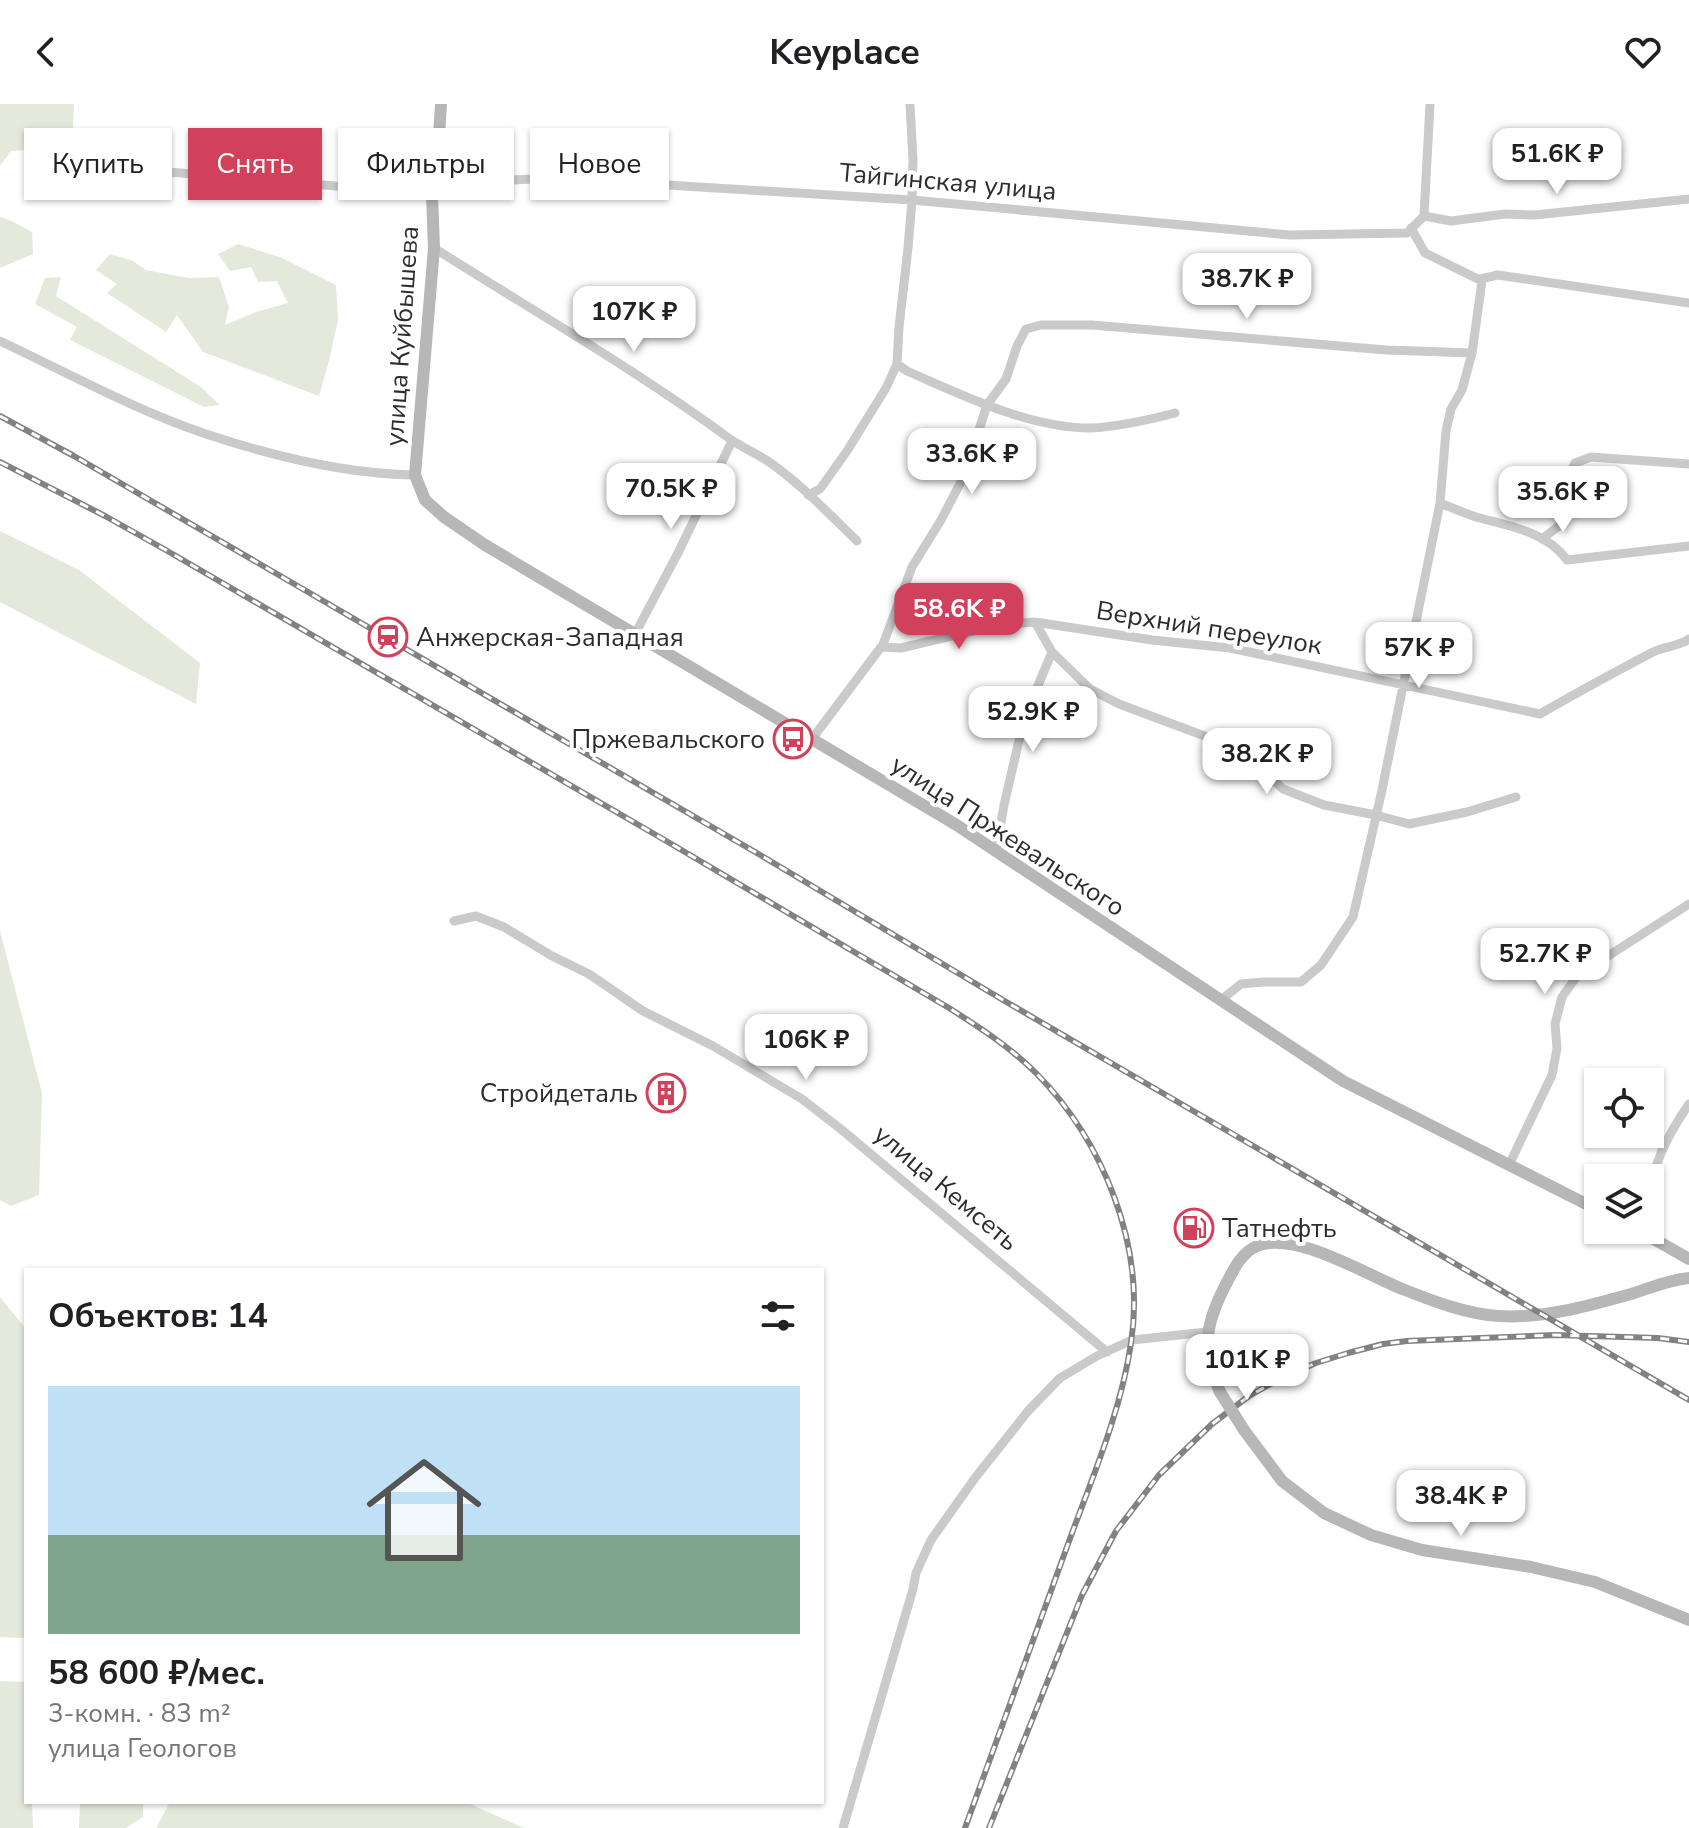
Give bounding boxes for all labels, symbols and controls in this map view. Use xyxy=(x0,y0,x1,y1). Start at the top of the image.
text: Keyplace xyxy=(769,28,920,77)
icon: back xyxy=(24,30,68,74)
icon: heart xyxy=(1621,30,1665,74)
chip: Купить xyxy=(24,128,172,200)
chip: Снять xyxy=(188,128,322,200)
chip: Фильтры xyxy=(338,128,514,200)
chip: Новое xyxy=(530,128,669,200)
pin: 51.6K ₽ xyxy=(1483,128,1631,196)
text: 51.6K ₽ xyxy=(1510,136,1604,171)
street label: Тайгинская улица xyxy=(838,155,1058,209)
street label: улица Куйбышева xyxy=(377,225,427,447)
pin: 38.7K ₽ xyxy=(1173,253,1321,321)
text: 38.7K ₽ xyxy=(1200,261,1294,296)
pin: 107K ₽ xyxy=(569,286,699,354)
text: 107K ₽ xyxy=(591,294,677,329)
pin: 33.6K ₽ xyxy=(898,428,1046,496)
text: 33.6K ₽ xyxy=(925,436,1019,471)
pin: 70.5K ₽ xyxy=(597,463,745,531)
pin: 35.6K ₽ xyxy=(1489,466,1637,534)
text: 70.5K ₽ xyxy=(624,471,718,506)
text: 35.6K ₽ xyxy=(1516,474,1610,509)
pin: 58.6K ₽ xyxy=(885,583,1033,651)
text: 58.6K ₽ xyxy=(912,591,1006,626)
street label: Верхний переулок xyxy=(1094,593,1325,663)
station icon: Анжерская-Западная xyxy=(367,616,409,658)
place label: Анжерская-Западная xyxy=(416,620,684,655)
pin: 57K ₽ xyxy=(1363,622,1475,690)
text: 57K ₽ xyxy=(1383,630,1455,665)
pin: 52.9K ₽ xyxy=(959,686,1107,754)
text: 52.9K ₽ xyxy=(986,694,1080,729)
bus stop icon: Пржевальского xyxy=(772,718,814,760)
place label: Пржевальского xyxy=(572,722,765,757)
pin: 38.2K ₽ xyxy=(1193,728,1341,796)
text: 38.2K ₽ xyxy=(1220,736,1314,771)
street label: улица Пржевальского xyxy=(884,747,1132,925)
pin: 52.7K ₽ xyxy=(1471,928,1619,996)
text: 52.7K ₽ xyxy=(1498,936,1592,971)
pin: 106K ₽ xyxy=(741,1014,871,1082)
text: 106K ₽ xyxy=(763,1022,849,1057)
map controls xyxy=(1584,1068,1664,1244)
button: locate xyxy=(1584,1068,1664,1148)
building icon: Стройдеталь xyxy=(645,1072,687,1114)
place label: Стройдеталь xyxy=(480,1076,638,1111)
street label: улица Кемсеть xyxy=(866,1117,1026,1259)
button: layers xyxy=(1584,1164,1664,1244)
fuel station icon: Татнефть xyxy=(1173,1207,1215,1249)
place label: Татнефть xyxy=(1222,1211,1337,1246)
text: Объектов: 14 xyxy=(48,1293,268,1339)
icon: filters xyxy=(756,1294,800,1338)
pin: 101K ₽ xyxy=(1182,1334,1312,1402)
text: 101K ₽ xyxy=(1204,1342,1290,1377)
icon: home xyxy=(352,1438,496,1582)
pin: 38.4K ₽ xyxy=(1387,1470,1535,1538)
text: 38.4K ₽ xyxy=(1414,1478,1508,1513)
text: 58 600 ₽/мес. xyxy=(48,1650,265,1696)
text: 3-комн. · 83 m² xyxy=(48,1696,231,1731)
text: улица Геологов xyxy=(48,1731,237,1766)

